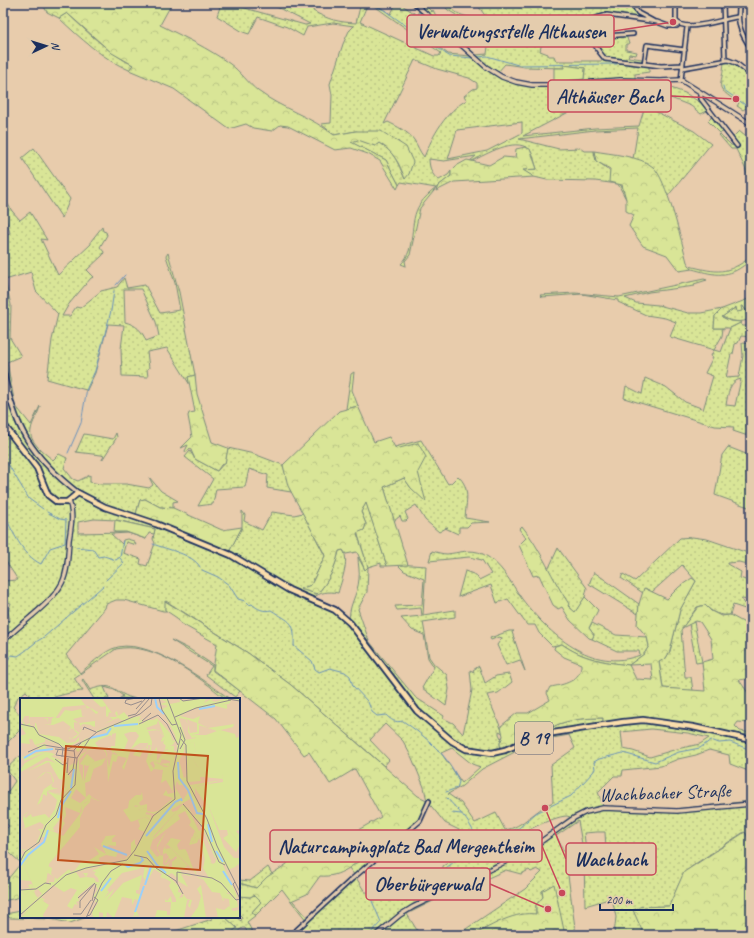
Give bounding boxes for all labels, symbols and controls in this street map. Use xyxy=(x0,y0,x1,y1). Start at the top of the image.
callout: Verwaltungsstelle Althausen xyxy=(407,15,614,47)
text: Verwaltungsstelle Althausen xyxy=(416,19,607,44)
north arrow xyxy=(26,26,66,66)
text: N xyxy=(49,41,63,51)
callout: Althäuser Bach xyxy=(548,80,671,112)
text: Althäuser Bach xyxy=(556,84,665,109)
inset map xyxy=(20,698,240,918)
road number: B 19 xyxy=(515,722,553,754)
street label: Wachbacher Straße xyxy=(599,779,733,807)
callout: Naturcampingplatz Bad Mergentheim xyxy=(270,830,542,862)
text: Naturcampingplatz Bad Mergentheim xyxy=(278,834,536,859)
callout: Wachbach xyxy=(566,843,656,875)
text: Wachbach xyxy=(574,847,648,872)
callout: Oberbürgerwald xyxy=(366,868,490,900)
text: Oberbürgerwald xyxy=(374,872,486,897)
scale bar xyxy=(600,886,673,912)
text: 200 m xyxy=(606,892,633,908)

